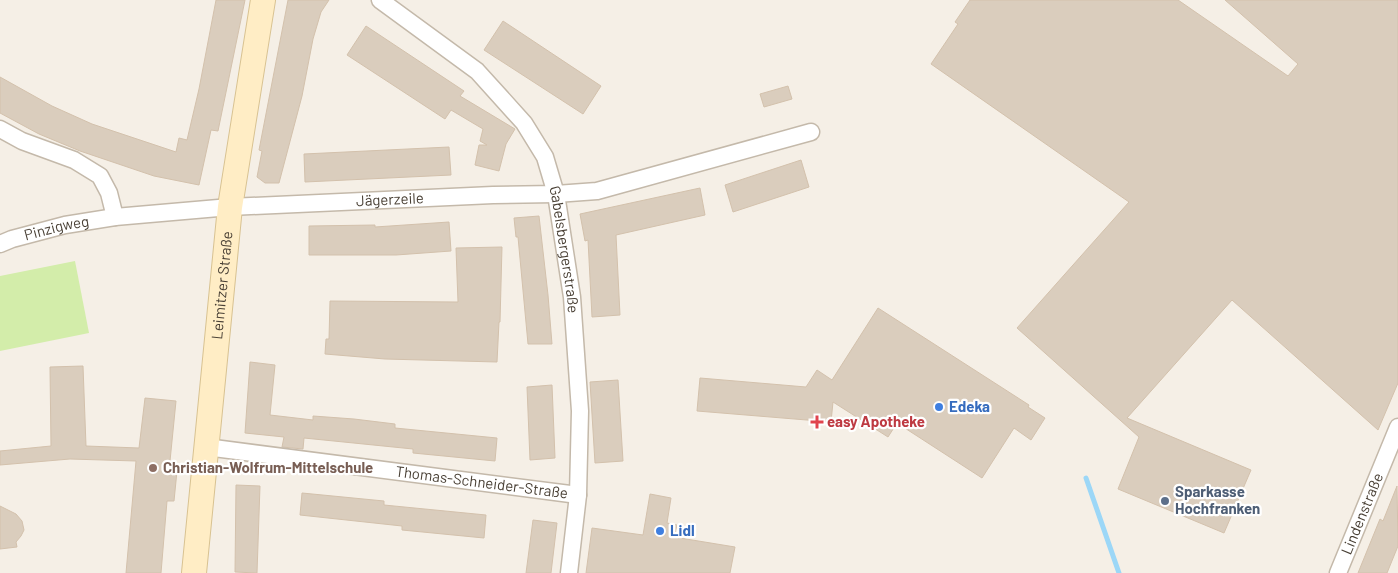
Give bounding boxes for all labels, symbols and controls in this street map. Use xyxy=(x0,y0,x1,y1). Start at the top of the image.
street label: Gabelsbergerstraße xyxy=(546,183,583,314)
street label: Jägerzeile xyxy=(356,188,424,209)
street label: Pinzigweg xyxy=(22,211,90,243)
street label: Leimitzer Straße xyxy=(207,230,236,340)
place label: Edeka xyxy=(949,397,990,415)
marker: Edeka xyxy=(933,401,945,413)
place label: easy Apotheke xyxy=(827,412,925,430)
marker: easy Apotheke xyxy=(811,416,823,428)
place label: Christian-Wolfrum-Mittelschule xyxy=(163,458,373,476)
marker: Christian-Wolfrum-Mittelschule xyxy=(147,462,159,474)
street label: Thomas-Schneider-Straße xyxy=(395,462,569,502)
street label: Lindenstraße xyxy=(1337,470,1386,557)
place label: Sparkasse Hochfranken xyxy=(1175,482,1260,517)
marker: Sparkasse Hochfranken xyxy=(1159,495,1171,507)
place label: Lidl xyxy=(670,521,695,539)
marker: Lidl xyxy=(654,525,666,537)

